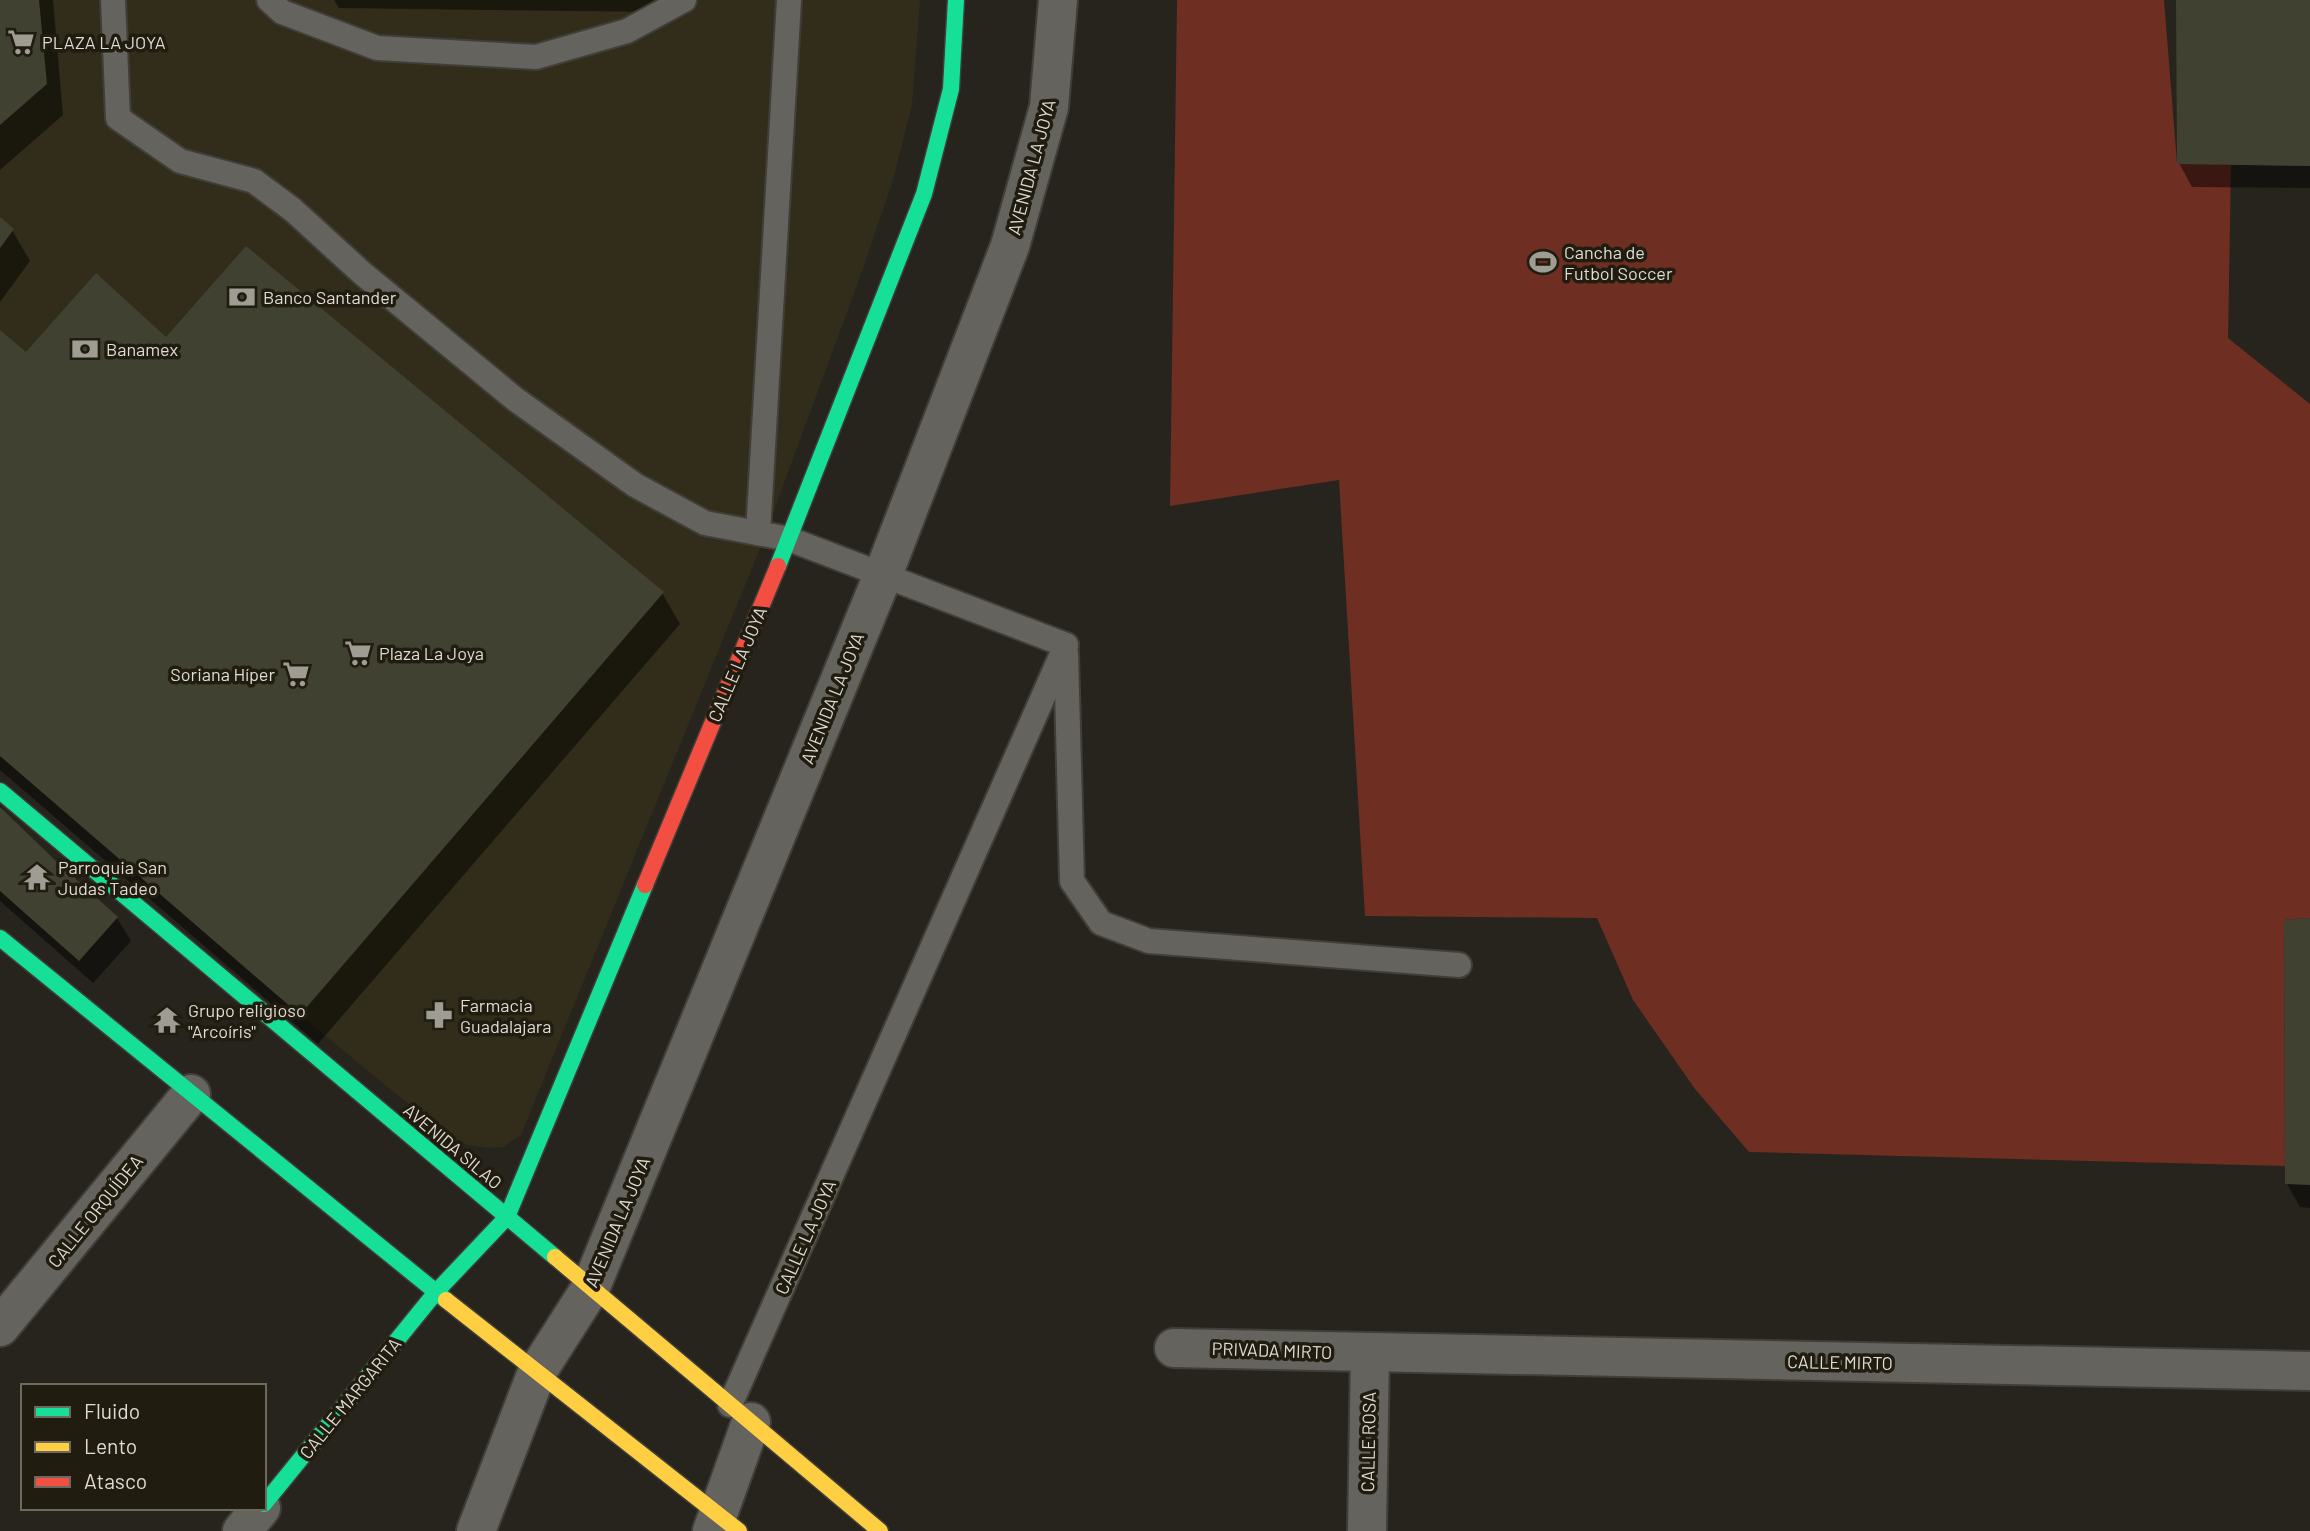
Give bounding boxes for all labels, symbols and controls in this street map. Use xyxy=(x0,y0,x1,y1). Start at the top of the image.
supermarket icon: PLAZA LA JOYA xyxy=(6,27,36,57)
place label: PLAZA LA JOYA xyxy=(42,31,166,53)
street label: AVENIDA LA JOYA xyxy=(1002,97,1060,237)
place label: Cancha de Futbol Soccer xyxy=(1564,241,1673,284)
sports icon: Cancha de Futbol Soccer xyxy=(1528,247,1558,277)
bank icon: Banco Santander xyxy=(227,282,257,312)
place label: Banco Santander xyxy=(263,286,397,308)
bank icon: Banamex xyxy=(70,334,100,364)
place label: Banamex xyxy=(106,338,178,360)
street label: CALLE LA JOYA xyxy=(703,603,771,725)
street label: AVENIDA LA JOYA xyxy=(796,629,868,767)
supermarket icon: Plaza La Joya xyxy=(343,638,373,668)
place label: Plaza La Joya xyxy=(379,642,484,664)
supermarket icon: Soriana Híper xyxy=(281,659,311,689)
place label: Soriana Híper xyxy=(170,663,275,685)
place label: Parroquia San Judas Tadeo xyxy=(58,856,167,899)
temple icon: Parroquia San Judas Tadeo xyxy=(22,862,52,892)
place label: Farmacia Guadalajara xyxy=(460,994,552,1037)
place label: Grupo religioso "Arcoíris" xyxy=(188,999,306,1042)
pharmacy icon: Farmacia Guadalajara xyxy=(424,1000,454,1030)
temple icon: Grupo religioso "Arcoíris" xyxy=(152,1005,182,1035)
street label: AVENIDA SILAO xyxy=(399,1099,507,1193)
street label: CALLE ORQUÍDEA xyxy=(43,1150,147,1272)
street label: AVENIDA LA JOYA xyxy=(580,1153,654,1291)
street label: CALLE LA JOYA xyxy=(770,1176,840,1298)
street label: CALLE MARGARITA xyxy=(294,1333,406,1463)
street label: PRIVADA MIRTO xyxy=(1211,1337,1333,1363)
street label: CALLE MIRTO xyxy=(1787,1350,1893,1374)
legend xyxy=(21,1384,266,1510)
street label: CALLE ROSA xyxy=(1356,1392,1380,1492)
text: Fluido xyxy=(84,1398,140,1423)
text: Lento xyxy=(84,1433,137,1458)
text: Atasco xyxy=(84,1468,147,1493)

